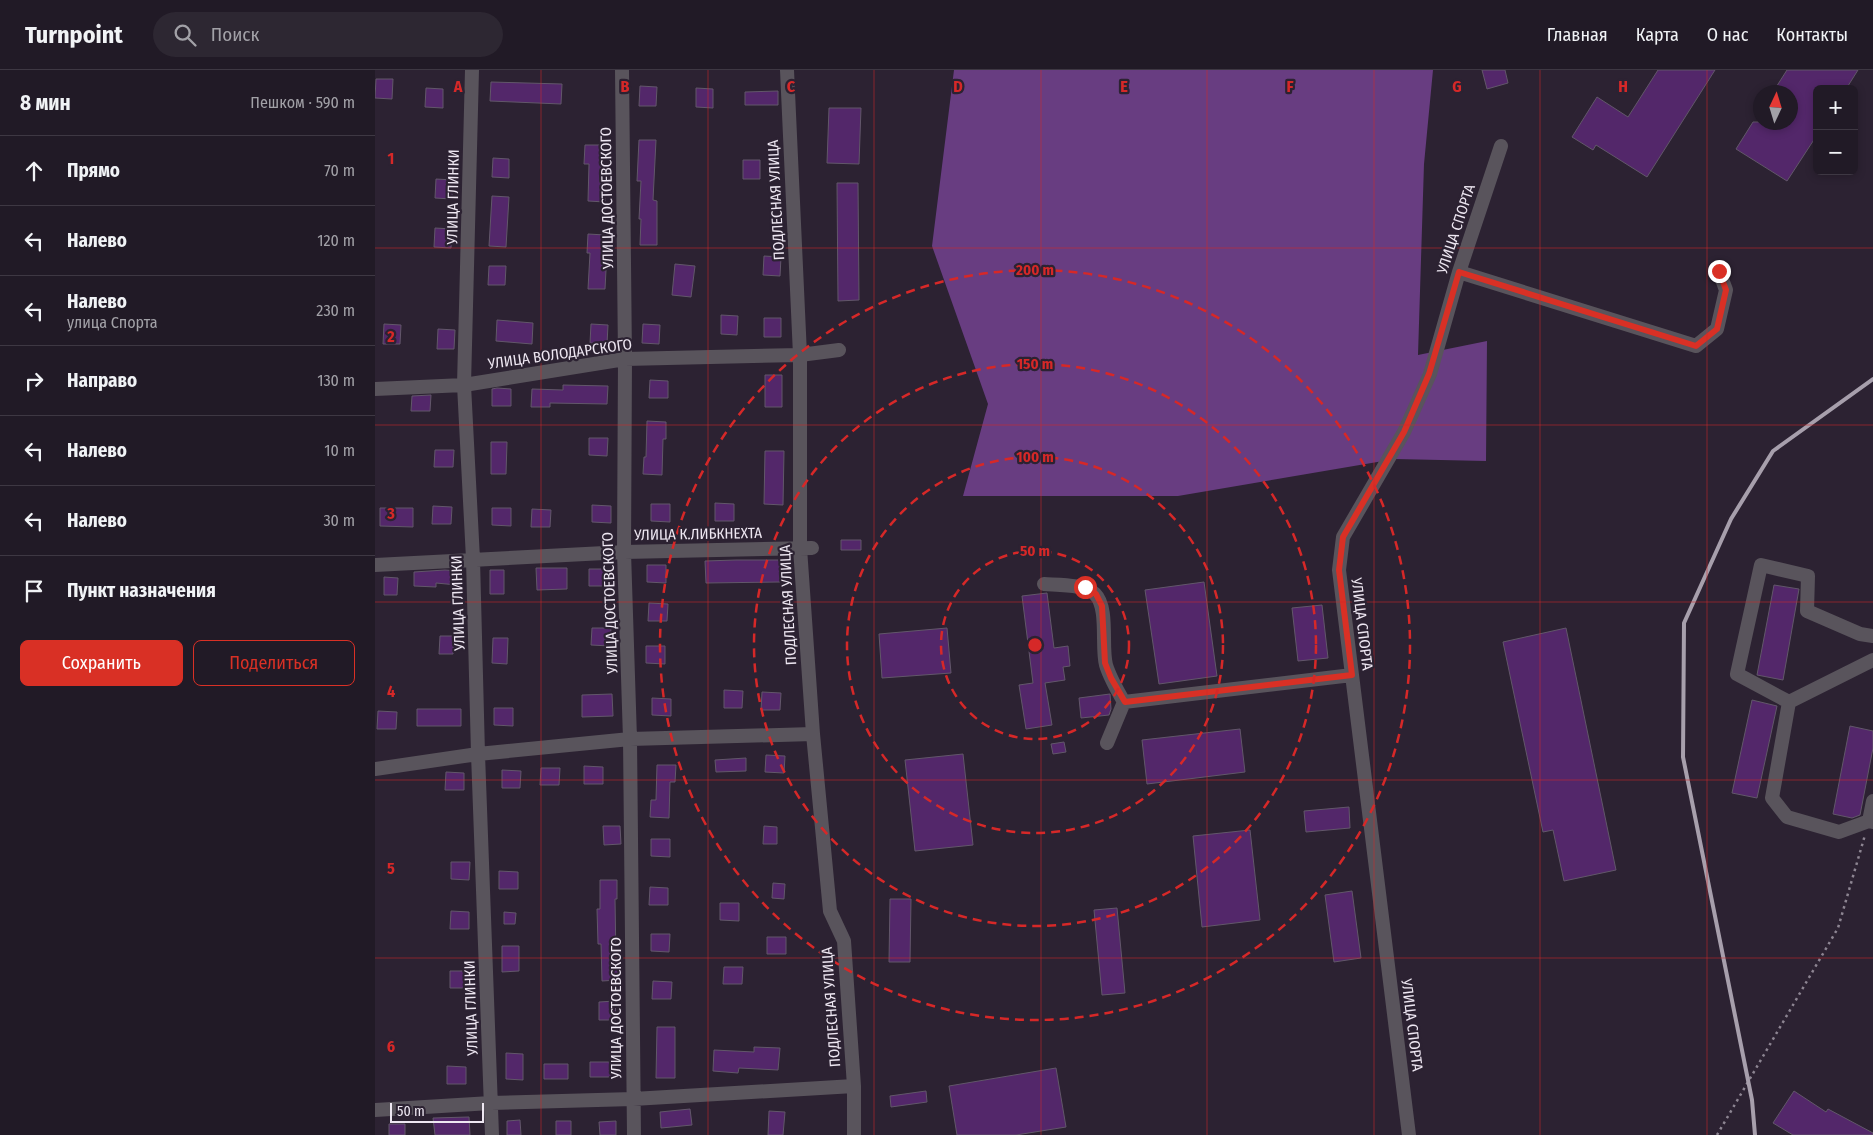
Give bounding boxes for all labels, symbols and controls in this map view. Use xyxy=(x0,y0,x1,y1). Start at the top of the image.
search box xyxy=(153,12,503,57)
text: Turnpoint xyxy=(25,21,123,49)
icon: search xyxy=(171,21,199,49)
text: Поиск xyxy=(211,23,259,46)
text: Главная xyxy=(1547,24,1608,46)
text: Карта xyxy=(1636,24,1679,46)
text: О нас xyxy=(1707,24,1748,46)
text: Контакты xyxy=(1776,24,1848,46)
text: A xyxy=(453,77,463,96)
text: B xyxy=(621,77,630,96)
text: C xyxy=(787,77,796,96)
text: D xyxy=(953,77,963,96)
text: E xyxy=(1120,77,1128,96)
text: F xyxy=(1286,77,1294,96)
text: G xyxy=(1452,77,1462,96)
text: H xyxy=(1618,77,1628,96)
north arrow xyxy=(1753,85,1798,130)
map controls xyxy=(1813,85,1858,175)
button: + xyxy=(1813,85,1858,130)
text: 8 мин xyxy=(20,90,71,116)
text: Пешком · 590 m xyxy=(250,93,355,112)
street label: УЛИЦА ДОСТОЕВСКОГО xyxy=(597,127,617,270)
button: − xyxy=(1813,130,1858,175)
street label: ПОДЛЕСНАЯ УЛИЦА xyxy=(764,139,788,261)
text: 1 xyxy=(388,149,394,168)
street label: УЛИЦА ГЛИНКИ xyxy=(443,149,463,246)
icon: ahead xyxy=(20,157,48,185)
text: Прямо xyxy=(67,159,120,182)
text: 70 m xyxy=(324,161,355,180)
street label: УЛИЦА СПОРТА xyxy=(1433,182,1479,277)
icon: left xyxy=(20,227,48,255)
text: Налево xyxy=(67,229,127,252)
text: 120 m xyxy=(317,231,355,250)
route end xyxy=(1708,260,1731,283)
text: 200 m xyxy=(1015,261,1054,279)
text: Налево xyxy=(67,290,127,313)
icon: left xyxy=(20,297,48,325)
text: 230 m xyxy=(316,301,355,320)
text: улица Спорта xyxy=(67,313,158,332)
text: 2 xyxy=(386,327,395,346)
street label: УЛИЦА ВОЛОДАРСКОГО xyxy=(486,335,633,373)
text: 150 m xyxy=(1017,355,1053,373)
icon: right xyxy=(20,367,48,395)
text: Направо xyxy=(67,369,137,392)
text: 130 m xyxy=(317,371,355,390)
icon: left xyxy=(20,437,48,465)
text: Налево xyxy=(67,439,127,462)
text: 10 m xyxy=(324,441,355,460)
text: 100 m xyxy=(1016,448,1054,466)
text: 3 xyxy=(386,504,395,523)
icon: left xyxy=(20,507,48,535)
text: Налево xyxy=(67,509,127,532)
text: 30 m xyxy=(323,511,355,530)
street label: УЛИЦА К.ЛИБКНЕХТА xyxy=(633,524,762,544)
street label: УЛИЦА ДОСТОЕВСКОГО xyxy=(599,532,622,675)
text: 50 m xyxy=(1020,542,1050,560)
street label: ПОДЛЕСНАЯ УЛИЦА xyxy=(776,544,800,666)
street label: УЛИЦА ГЛИНКИ xyxy=(447,555,469,652)
route start xyxy=(1074,576,1097,599)
street label: УЛИЦА СПОРТА xyxy=(1347,576,1377,671)
icon: arrive xyxy=(20,577,48,605)
text: Пункт назначения xyxy=(67,579,216,602)
centre of rings xyxy=(1026,636,1044,654)
button: Сохранить xyxy=(20,640,183,686)
button: Поделиться xyxy=(193,640,355,686)
text: 4 xyxy=(387,682,395,701)
text: 5 xyxy=(387,859,395,878)
street label: УЛИЦА ДОСТОЕВСКОГО xyxy=(607,937,625,1080)
street label: ПОДЛЕСНАЯ УЛИЦА xyxy=(818,946,844,1068)
street label: УЛИЦА ГЛИНКИ xyxy=(460,960,482,1057)
street label: УЛИЦА СПОРТА xyxy=(1397,977,1427,1072)
text: 6 xyxy=(387,1037,395,1056)
scale bar xyxy=(390,1100,484,1123)
text: 50 m xyxy=(397,1103,425,1120)

